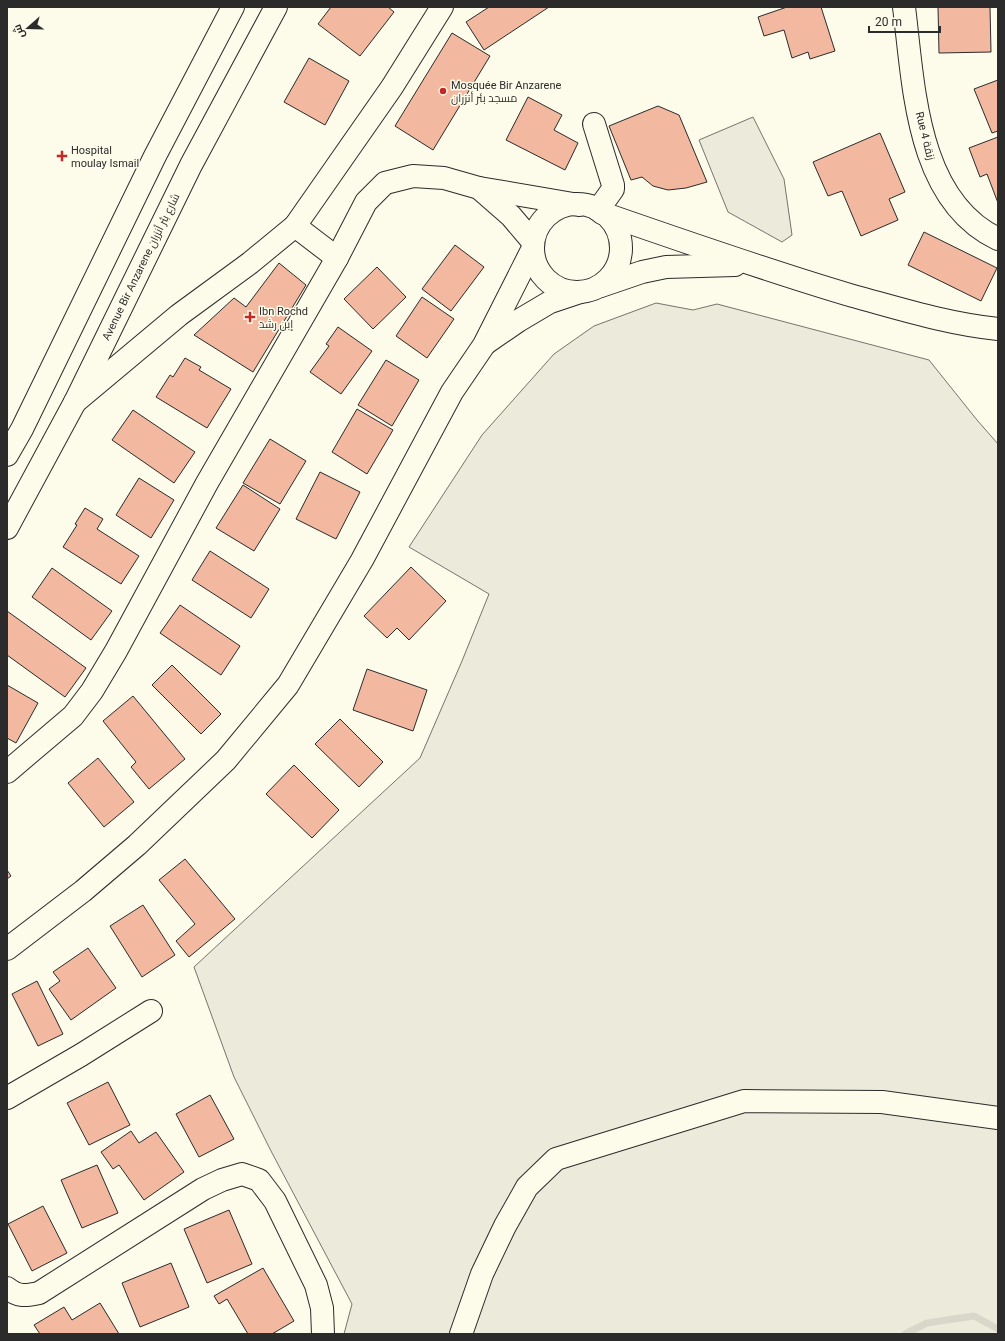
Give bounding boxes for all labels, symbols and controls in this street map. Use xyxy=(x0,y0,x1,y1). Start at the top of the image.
north arrow xyxy=(8,8,48,48)
scale bar xyxy=(869,8,940,34)
text: 20 m xyxy=(875,15,902,29)
text: ش xyxy=(11,22,28,40)
place label: Mosquée Bir Anzarene مسجد بئر أنزران xyxy=(451,79,561,105)
marker: Mosquée Bir Anzarene مسجد بئر أنزران xyxy=(438,86,448,96)
street label: Rue 4 زنقة xyxy=(913,110,937,162)
place label: Hospital moulay Ismail xyxy=(71,144,139,170)
marker: Hospital moulay Ismail xyxy=(56,150,68,162)
street label: Avenue Bir Anzarene شارع بئر أنزران xyxy=(99,191,183,343)
place label: Ibn Rochd إبن رشد xyxy=(259,305,308,331)
marker: Ibn Rochd إبن رشد xyxy=(244,311,256,323)

